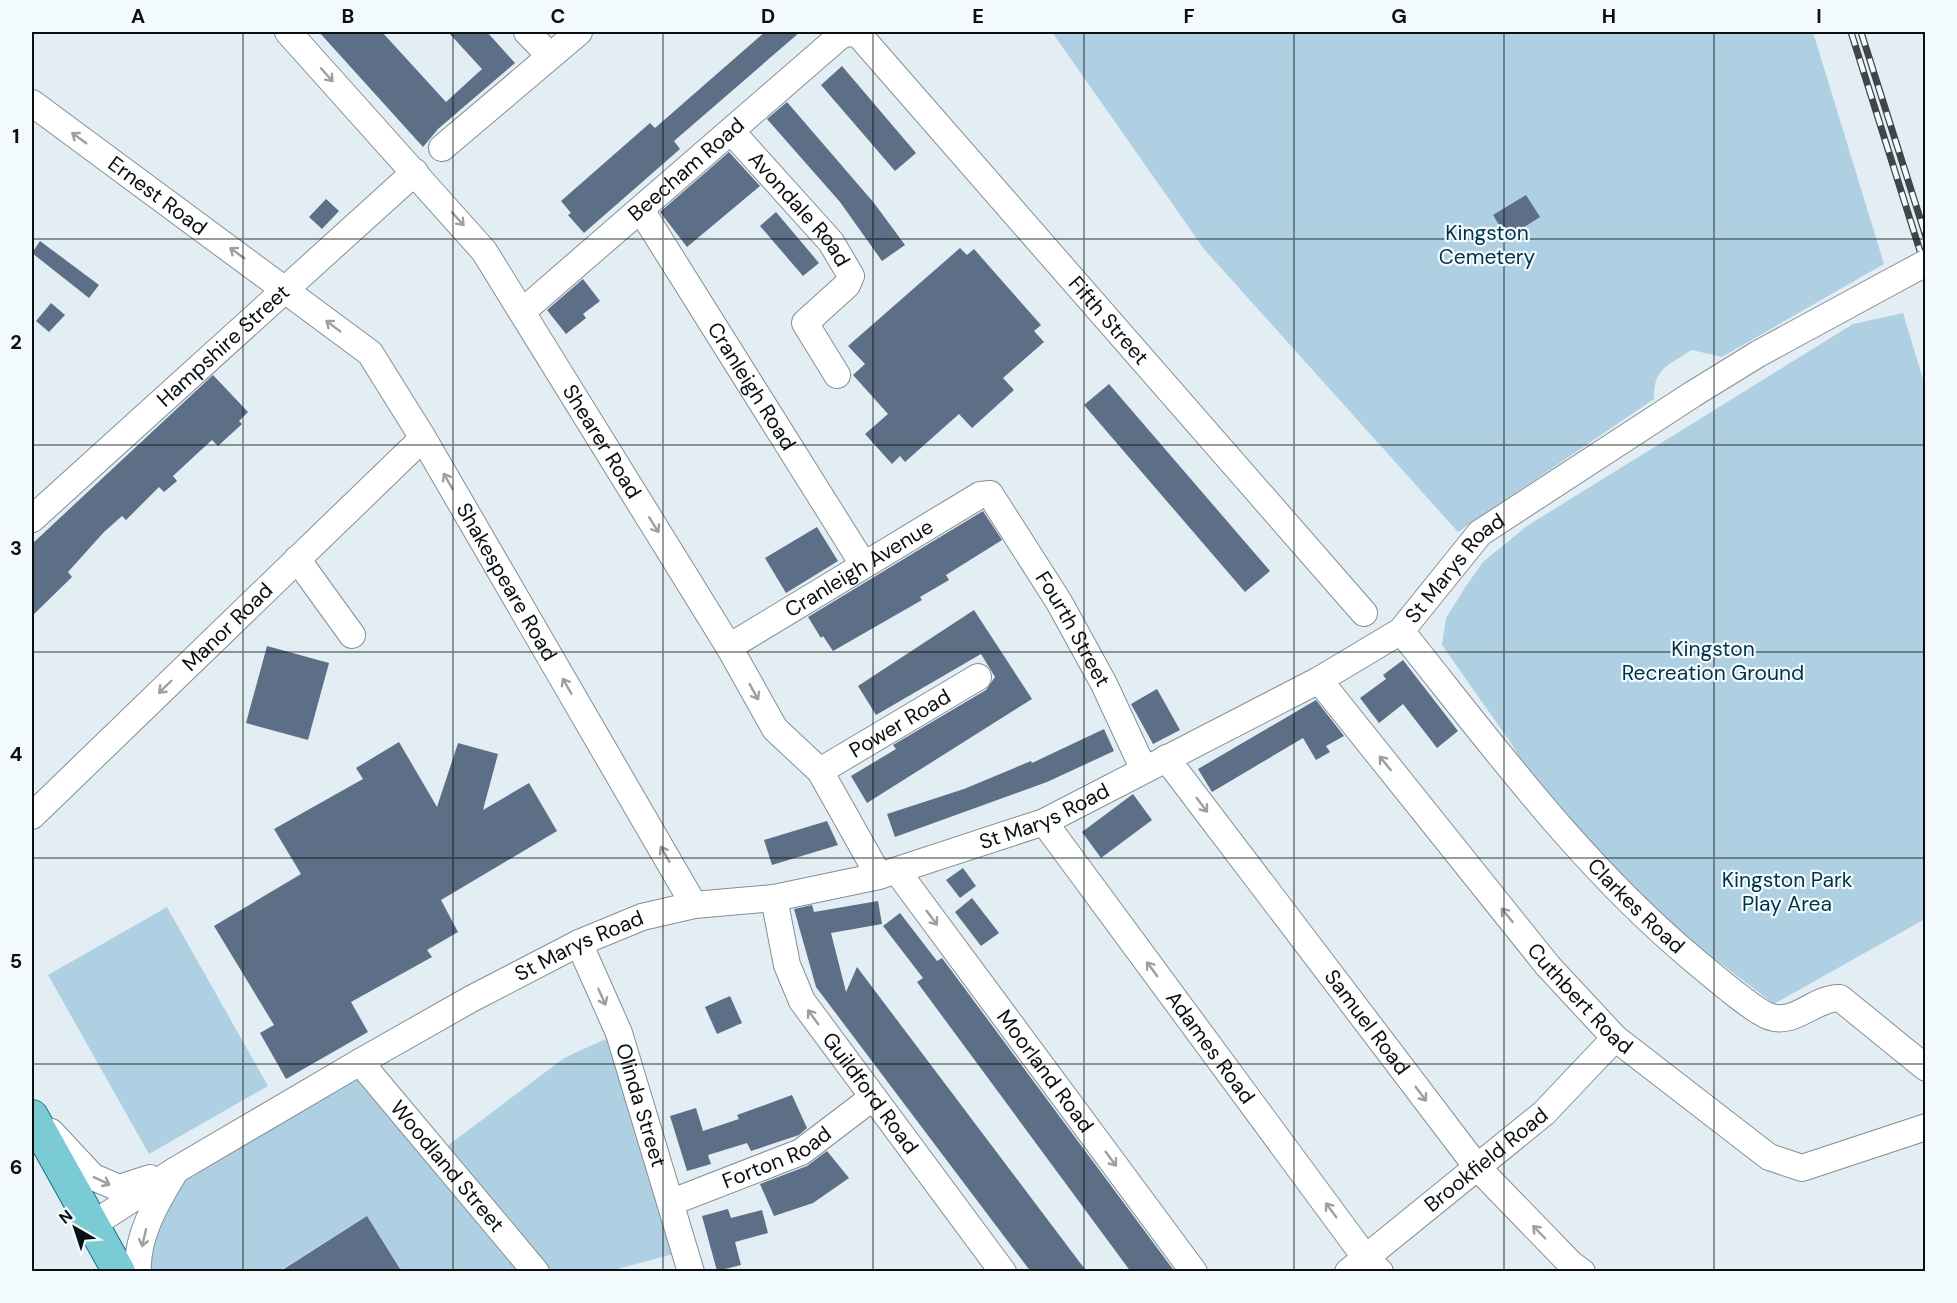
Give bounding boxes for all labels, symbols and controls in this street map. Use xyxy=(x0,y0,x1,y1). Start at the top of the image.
text: A xyxy=(131,3,145,29)
text: B xyxy=(342,3,354,29)
text: C xyxy=(551,3,565,29)
text: D xyxy=(761,3,775,29)
text: E xyxy=(972,3,984,29)
text: F xyxy=(1183,3,1195,29)
text: G xyxy=(1391,3,1407,29)
text: H xyxy=(1602,3,1616,29)
text: I xyxy=(1816,3,1822,29)
one-way arrow xyxy=(320,67,334,82)
street label: Beecham Road xyxy=(622,111,750,228)
text: 1 xyxy=(12,123,20,149)
one-way arrow xyxy=(72,132,88,144)
street label: Avondale Road xyxy=(742,146,856,272)
street label: Ernest Road xyxy=(102,150,213,242)
one-way arrow xyxy=(451,212,465,227)
park label: Kingston Cemetery xyxy=(1439,219,1536,271)
one-way arrow xyxy=(229,247,245,260)
street label: Fifth Street xyxy=(1062,270,1155,371)
street label: Hampshire Street xyxy=(151,278,295,413)
street label: Cranleigh Road xyxy=(701,317,802,456)
one-way arrow xyxy=(326,319,342,332)
text: 2 xyxy=(10,329,22,355)
street label: Shearer Road xyxy=(556,379,648,504)
one-way arrow xyxy=(441,473,453,490)
street label: Shakespeare Road xyxy=(450,498,563,666)
street label: St Marys Road xyxy=(1399,507,1510,629)
street label: Cranleigh Avenue xyxy=(780,513,939,624)
one-way arrow xyxy=(648,516,660,533)
text: 3 xyxy=(10,535,22,561)
street label: Fourth Street xyxy=(1029,566,1117,692)
street label: Manor Road xyxy=(176,577,279,677)
park label: Kingston Recreation Ground xyxy=(1622,635,1804,687)
one-way arrow xyxy=(560,678,572,695)
one-way arrow xyxy=(157,680,172,695)
street label: Power Road xyxy=(844,682,956,764)
one-way arrow xyxy=(748,683,760,700)
text: 4 xyxy=(10,741,23,767)
one-way arrow xyxy=(1379,756,1392,772)
street label: St Marys Road xyxy=(976,777,1114,856)
one-way arrow xyxy=(1195,796,1208,812)
one-way arrow xyxy=(658,846,670,863)
street label: Clarkes Road xyxy=(1581,852,1691,960)
park label: Kingston Park Play Area xyxy=(1722,866,1853,918)
street label: St Marys Road xyxy=(510,904,648,988)
one-way arrow xyxy=(1501,908,1514,924)
one-way arrow xyxy=(925,910,938,926)
street label: Cuthbert Road xyxy=(1521,937,1638,1061)
text: 5 xyxy=(10,948,22,974)
one-way arrow xyxy=(1146,961,1159,977)
street label: Samuel Road xyxy=(1318,964,1416,1081)
street label: Adames Road xyxy=(1159,985,1261,1109)
one-way arrow xyxy=(597,987,609,1005)
street label: Moorland Road xyxy=(990,1004,1100,1138)
one-way arrow xyxy=(807,1009,819,1025)
street label: Guildford Road xyxy=(816,1027,925,1160)
street label: Olinda Street xyxy=(609,1040,673,1171)
one-way arrow xyxy=(1415,1085,1428,1101)
street label: Woodland Street xyxy=(384,1094,511,1238)
street label: Brookfield Road xyxy=(1419,1101,1554,1219)
street label: Forton Road xyxy=(718,1120,837,1195)
one-way arrow xyxy=(1104,1151,1117,1167)
text: 6 xyxy=(10,1154,22,1180)
one-way arrow xyxy=(92,1175,110,1187)
north arrow xyxy=(45,1198,105,1258)
one-way arrow xyxy=(1324,1203,1337,1219)
text: N xyxy=(55,1205,77,1229)
one-way arrow xyxy=(1532,1224,1546,1239)
one-way arrow xyxy=(138,1228,150,1247)

